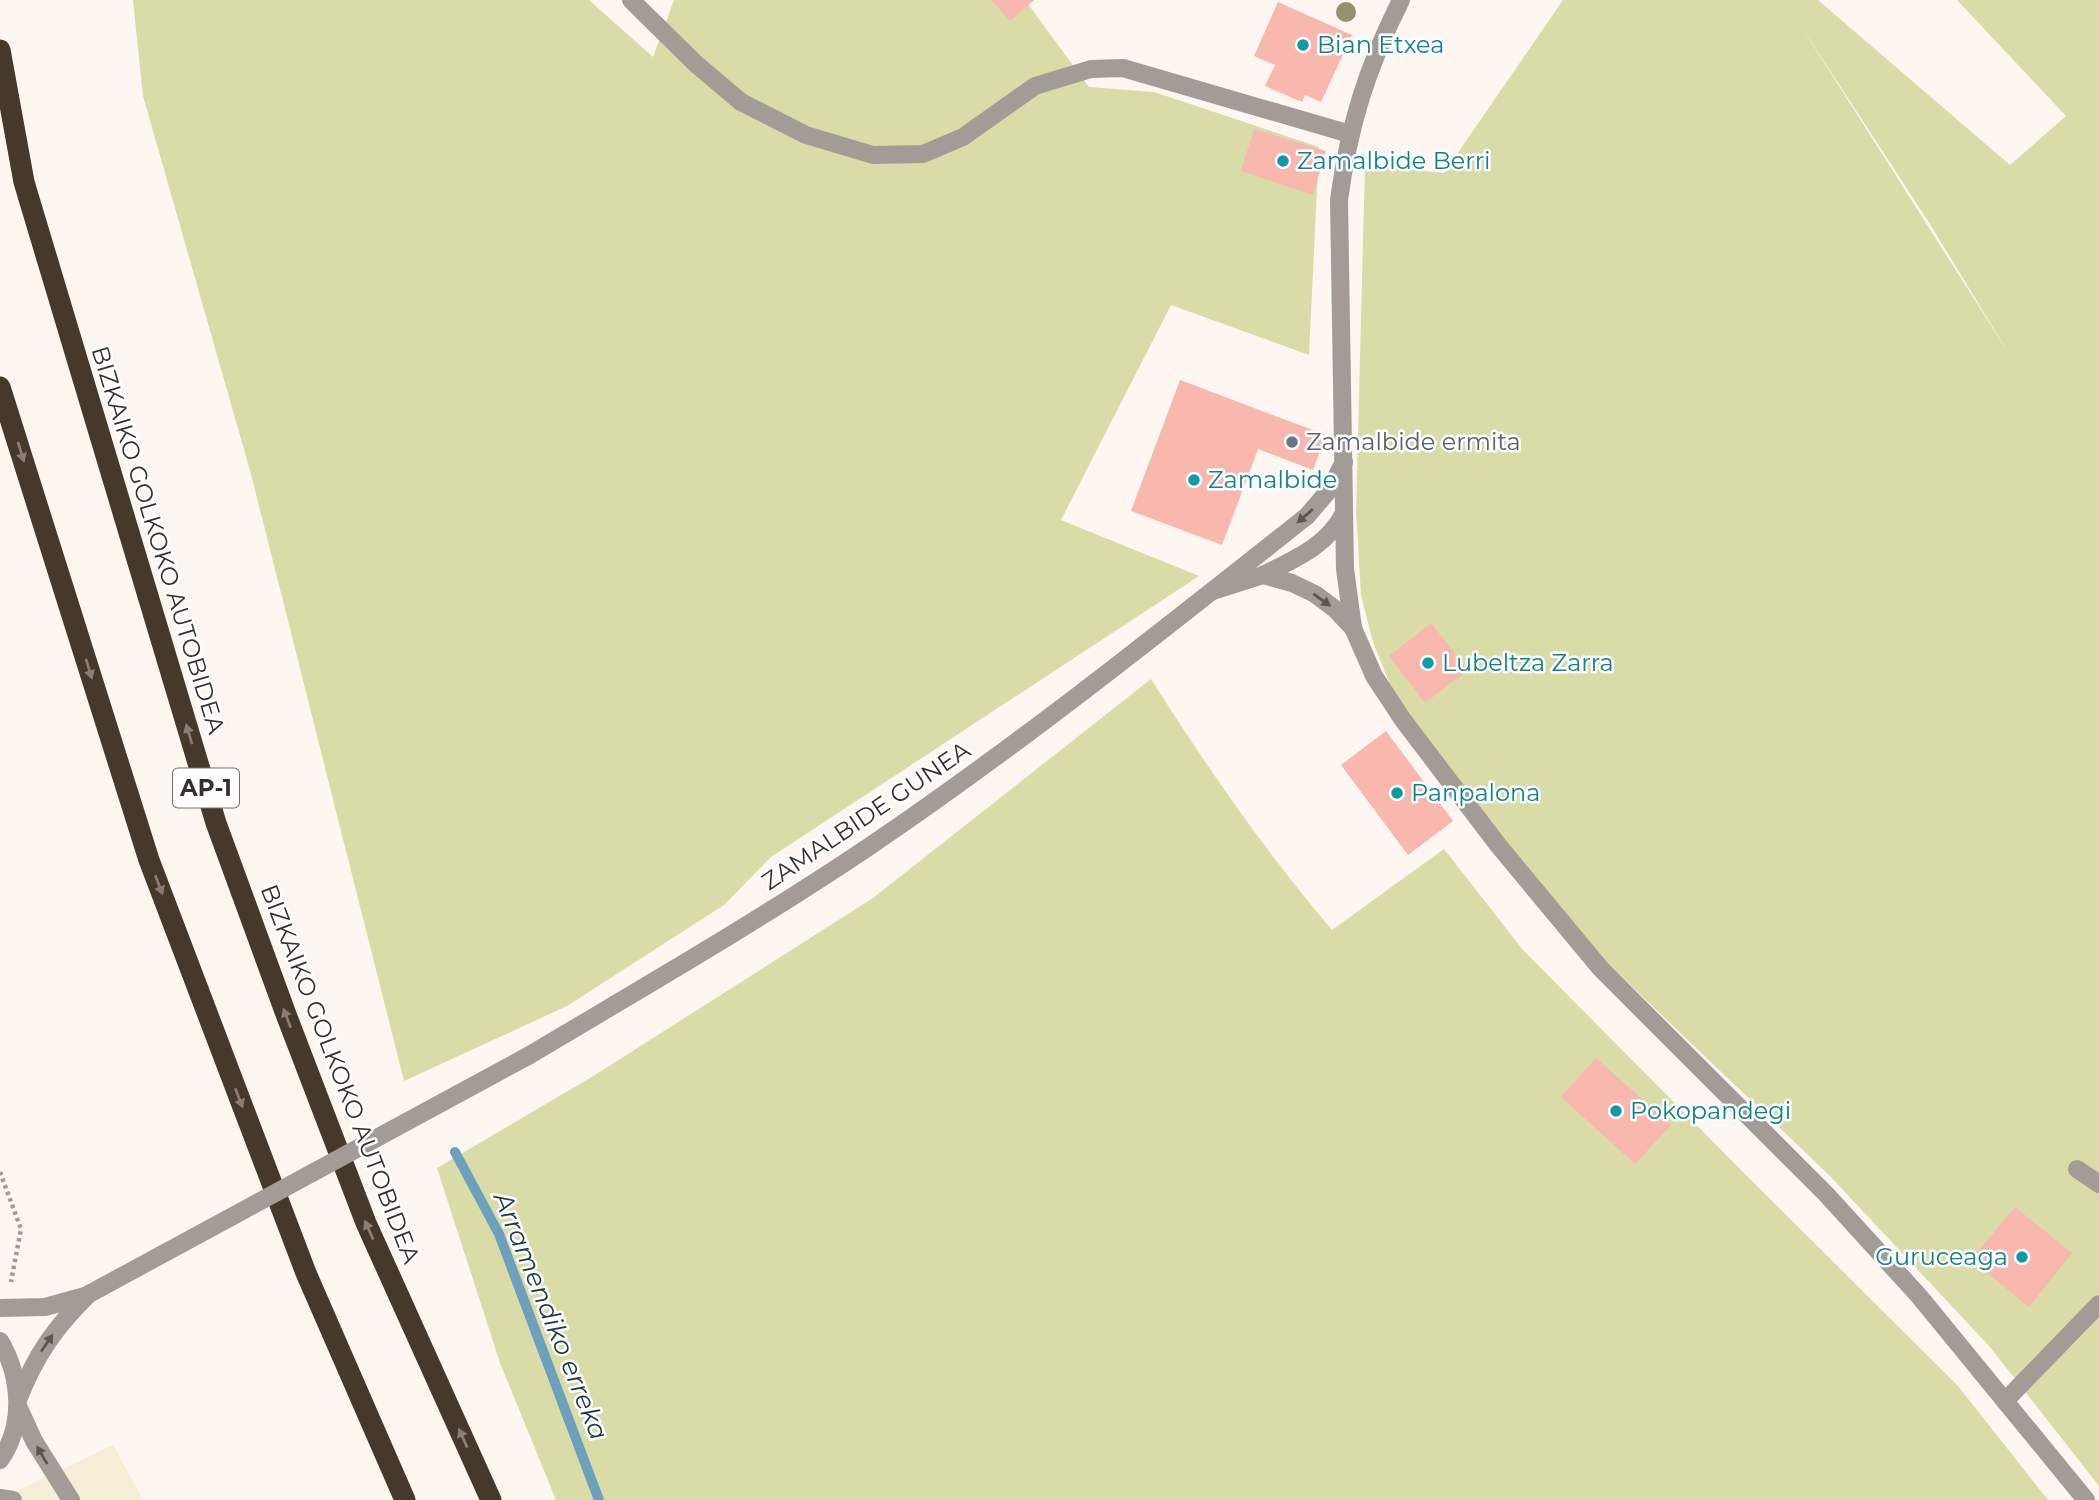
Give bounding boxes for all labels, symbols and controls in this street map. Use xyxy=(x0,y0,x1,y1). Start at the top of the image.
place label: Bian Etxea xyxy=(1317,30,1444,59)
marker: Bian Etxea xyxy=(1295,37,1311,53)
place label: Zamalbide Berri xyxy=(1297,146,1491,175)
marker: Zamalbide Berri xyxy=(1275,153,1291,169)
street label: BIZKAIKO GOLKOKO AUTOBIDEA xyxy=(86,343,232,738)
place label: Zamalbide ermita xyxy=(1306,427,1521,456)
marker: Zamalbide ermita xyxy=(1284,434,1300,450)
one-way arrow xyxy=(16,442,26,463)
place label: Zamalbide xyxy=(1208,465,1337,494)
marker: Zamalbide xyxy=(1186,472,1202,488)
one-way arrow xyxy=(1296,508,1314,524)
one-way arrow xyxy=(1313,593,1331,607)
place label: Lubeltza Zarra xyxy=(1442,648,1614,677)
marker: Lubeltza Zarra xyxy=(1420,655,1436,671)
one-way arrow xyxy=(84,659,95,680)
one-way arrow xyxy=(184,723,194,744)
street label: ZAMALBIDE GUNEA xyxy=(756,735,976,896)
road number: AP-1 xyxy=(173,768,239,808)
place label: Panpalona xyxy=(1411,778,1541,807)
marker: Panpalona xyxy=(1389,785,1405,801)
one-way arrow xyxy=(153,875,164,896)
street label: BIZKAIKO GOLKOKO AUTOBIDEA xyxy=(255,880,427,1268)
one-way arrow xyxy=(282,1008,293,1029)
one-way arrow xyxy=(234,1088,245,1109)
place label: Pokopandegi xyxy=(1630,1096,1791,1125)
marker: Pokopandegi xyxy=(1608,1103,1624,1119)
water label: Arramendiko erreka xyxy=(486,1186,615,1445)
one-way arrow xyxy=(363,1220,375,1240)
place label: Guruceaga xyxy=(1875,1242,2008,1271)
marker: Guruceaga xyxy=(2014,1249,2030,1265)
one-way arrow xyxy=(40,1333,53,1353)
one-way arrow xyxy=(457,1428,469,1448)
one-way arrow xyxy=(35,1445,48,1464)

